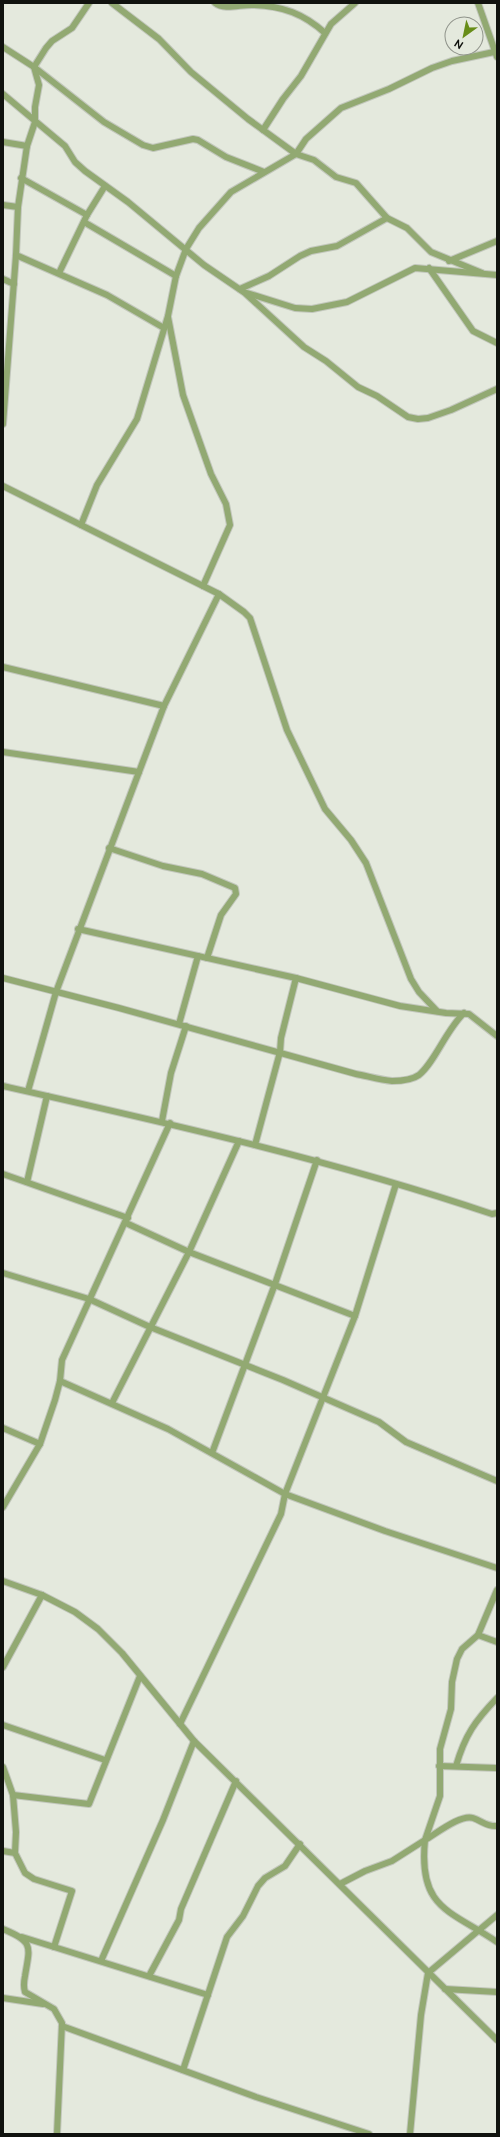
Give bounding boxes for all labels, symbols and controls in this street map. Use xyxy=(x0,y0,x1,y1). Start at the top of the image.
north arrow xyxy=(444,16,484,56)
text: N xyxy=(452,37,465,52)

